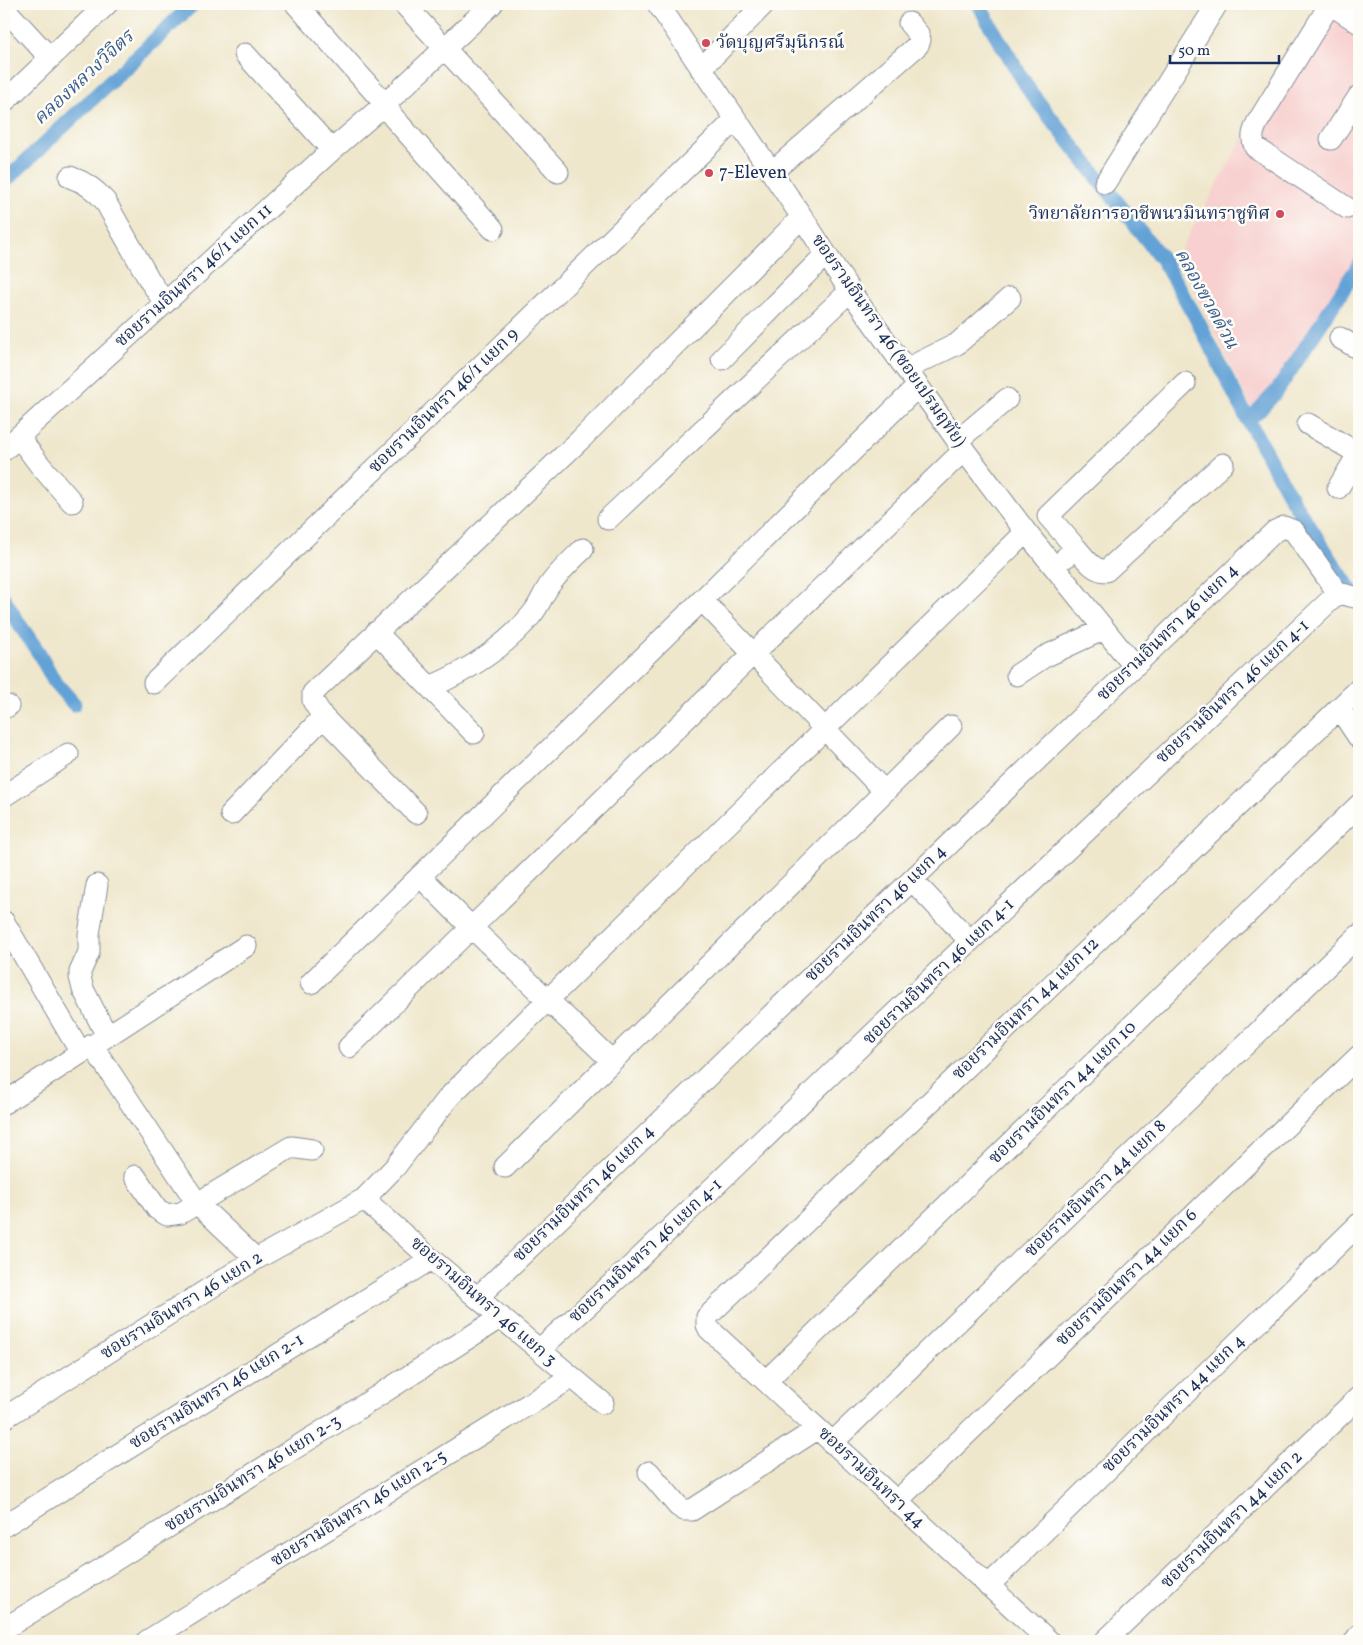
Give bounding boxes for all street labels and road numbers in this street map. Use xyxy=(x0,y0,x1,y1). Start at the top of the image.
street label: ซอยรามอินทรา 46/1 แยก 11 xyxy=(110,198,278,354)
street label: ซอยรามอินทรา 46 (ซอยเปรมฤทัย) xyxy=(805,229,971,453)
street label: ซอยรามอินทรา 46/1 แยก 9 xyxy=(363,323,525,479)
street label: ซอยรามอินทรา 46 แยก 4 xyxy=(1092,559,1244,707)
street label: ซอยรามอินทรา 46 แยก 4-1 xyxy=(1151,614,1315,770)
street label: ซอยรามอินทรา 46 แยก 4 xyxy=(800,840,952,988)
street label: ซอยรามอินทรา 46 แยก 4-1 xyxy=(858,893,1020,1051)
street label: ซอยรามอินทรา 44 แยก 12 xyxy=(947,932,1105,1086)
street label: ซอยรามอินทรา 44 แยก 10 xyxy=(983,1015,1143,1170)
street label: ซอยรามอินทรา 44 แยก 8 xyxy=(1020,1115,1172,1263)
street label: ซอยรามอินทรา 46 แยก 4 xyxy=(508,1120,660,1268)
street label: ซอยรามอินทรา 46 แยก 4-1 xyxy=(564,1173,728,1329)
street label: ซอยรามอินทรา 44 แยก 6 xyxy=(1051,1204,1203,1352)
street label: ซอยรามอินทรา 46 แยก 3 xyxy=(404,1231,562,1373)
street label: ซอยรามอินทรา 46 แยก 2 xyxy=(96,1246,268,1366)
street label: ซอยรามอินทรา 46 แยก 2-1 xyxy=(125,1328,309,1456)
street label: ซอยรามอินทรา 44 แยก 4 xyxy=(1097,1329,1251,1479)
street label: ซอยรามอินทรา 46 แยก 2-3 xyxy=(160,1409,346,1539)
street label: ซอยรามอินทรา 44 xyxy=(812,1422,930,1534)
street label: ซอยรามอินทรา 46 แยก 2-5 xyxy=(266,1445,452,1573)
street label: ซอยรามอินทรา 44 แยก 2 xyxy=(1155,1445,1309,1595)

